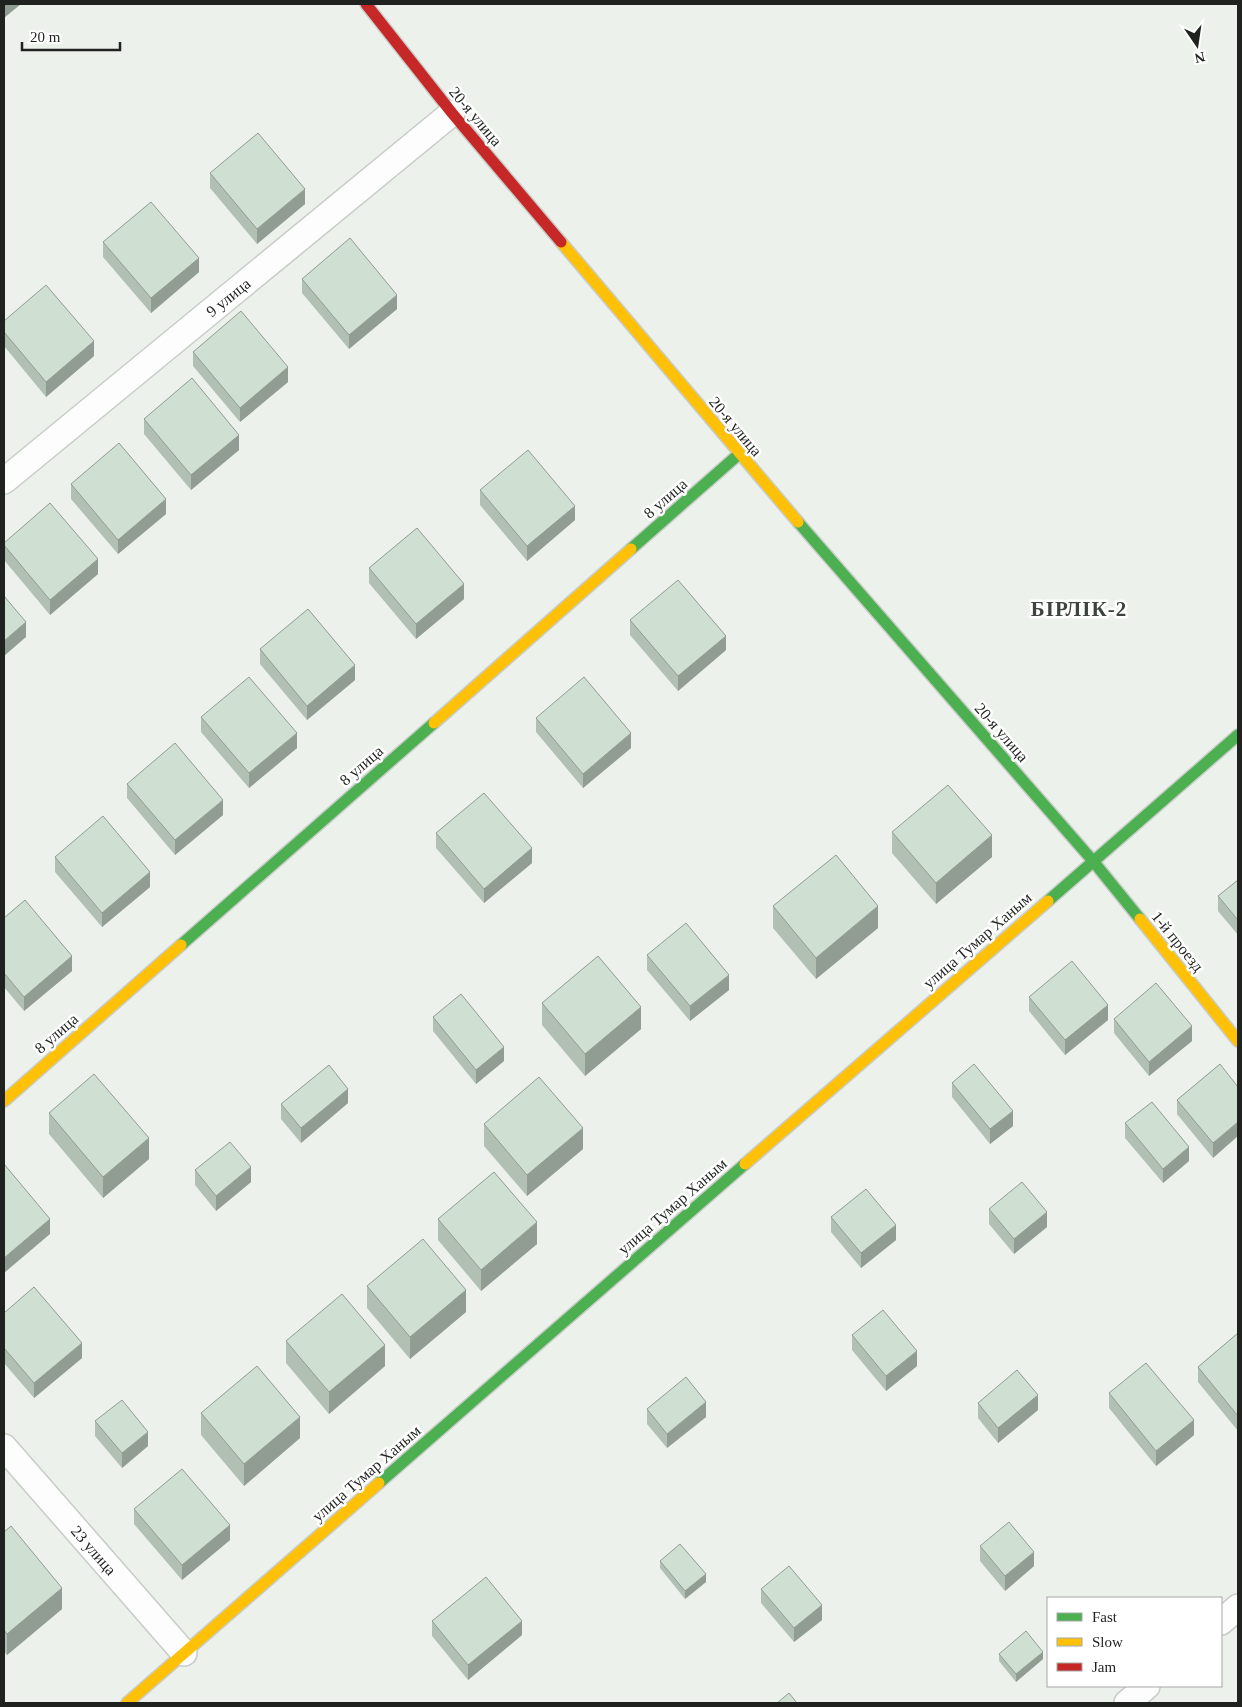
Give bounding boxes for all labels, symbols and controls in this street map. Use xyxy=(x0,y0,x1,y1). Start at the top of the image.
scale bar xyxy=(22,20,120,52)
north arrow xyxy=(1172,20,1222,70)
text: 20 m xyxy=(30,29,61,45)
text: N xyxy=(1193,49,1206,66)
street label: 20-я улица xyxy=(445,83,505,150)
street label: 9 улица xyxy=(203,275,254,321)
street label: 20-я улица xyxy=(705,393,765,460)
street label: 8 улица xyxy=(640,475,691,522)
district label: БІРЛІК-2 xyxy=(1031,597,1127,621)
street label: 20-я улица xyxy=(971,700,1032,766)
street label: 8 улица xyxy=(336,742,387,789)
street label: улица Тумар Ханым xyxy=(920,889,1035,993)
street label: 1-й проезд xyxy=(1148,908,1207,975)
street label: 8 улица xyxy=(31,1010,82,1057)
street label: улица Тумар Ханым xyxy=(615,1155,730,1259)
street label: улица Тумар Ханым xyxy=(309,1422,424,1526)
street label: 23 улица xyxy=(67,1522,120,1579)
legend xyxy=(1047,1597,1222,1687)
text: Fast xyxy=(1092,1609,1118,1625)
text: Slow xyxy=(1092,1634,1123,1650)
text: Jam xyxy=(1092,1659,1116,1675)

